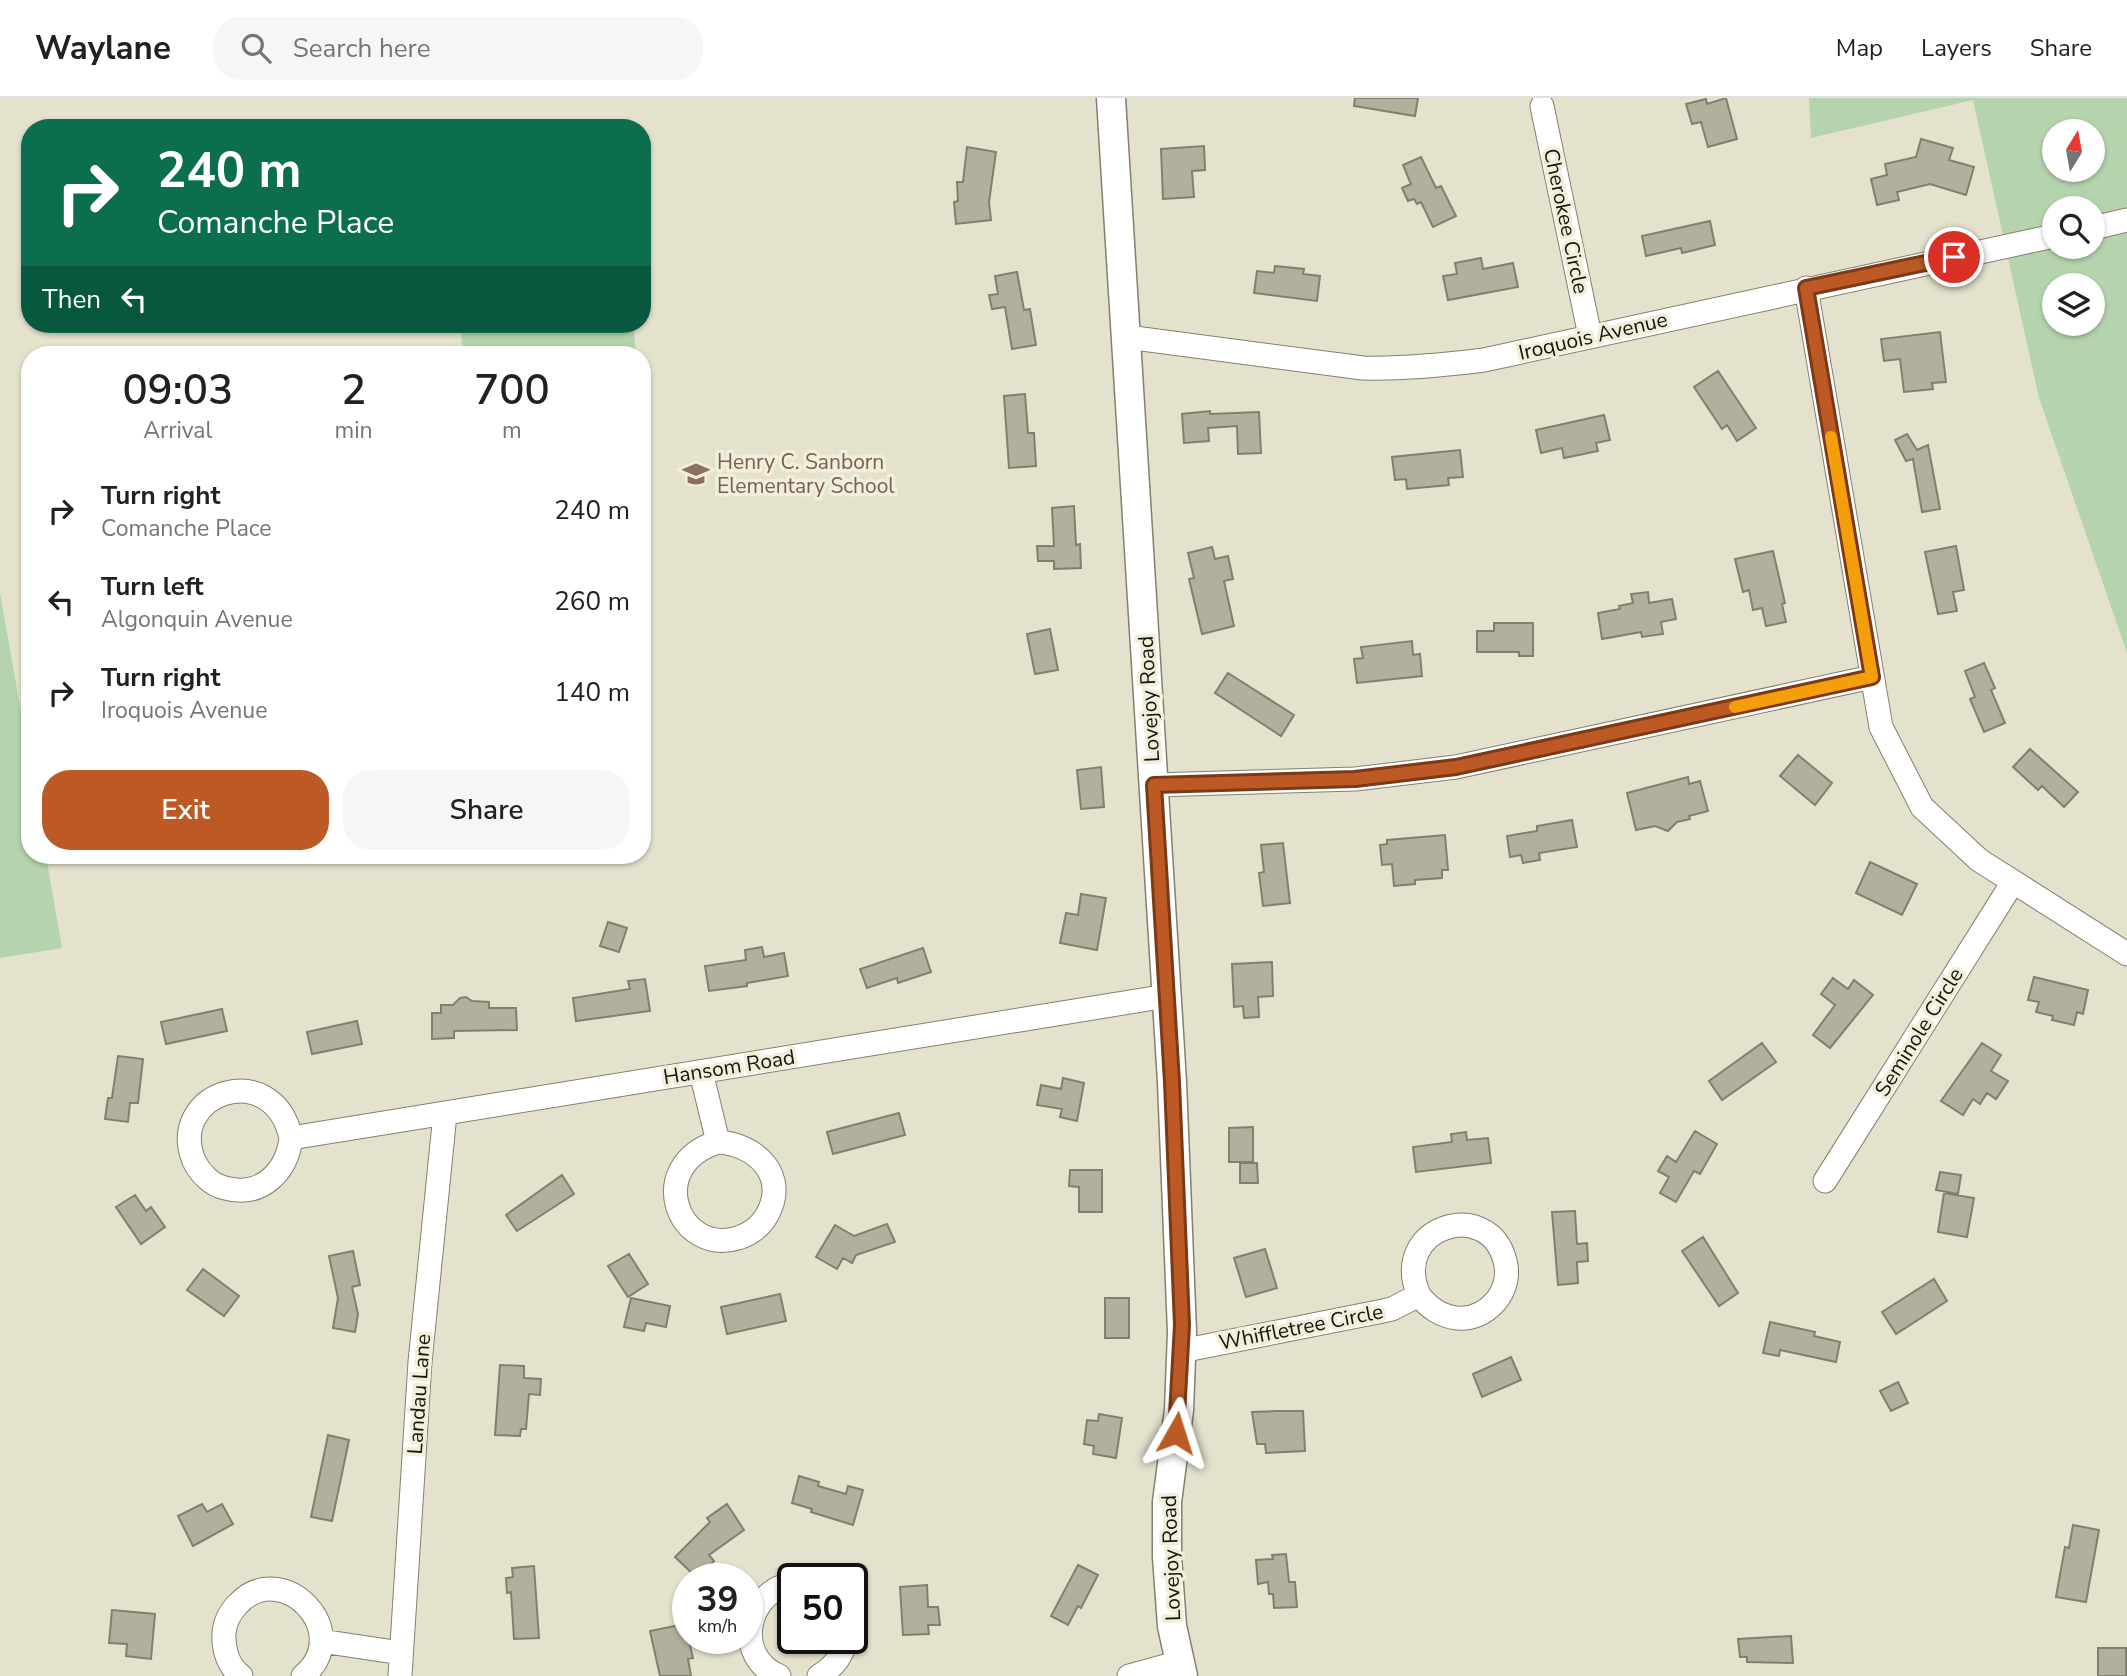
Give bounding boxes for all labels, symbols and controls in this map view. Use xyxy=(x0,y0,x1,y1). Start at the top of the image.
search box xyxy=(213,17,703,80)
text: Waylane xyxy=(35,26,171,71)
icon: search xyxy=(237,29,275,67)
text: Search here xyxy=(293,31,431,66)
text: Map xyxy=(1836,32,1883,64)
text: Layers xyxy=(1921,32,1992,64)
text: Share xyxy=(2030,32,2092,64)
north arrow xyxy=(2042,119,2105,182)
map controls xyxy=(2042,119,2105,336)
text: 240 m xyxy=(157,137,301,204)
street label: Cherokee Circle xyxy=(1537,146,1595,296)
icon: right xyxy=(42,147,133,238)
button: search xyxy=(2042,196,2105,259)
text: Comanche Place xyxy=(157,201,394,244)
pin xyxy=(1924,227,1984,287)
icon: arrive xyxy=(1935,238,1973,276)
button: layers xyxy=(2042,273,2105,336)
icon: left xyxy=(115,280,153,318)
text: Then xyxy=(42,282,101,317)
street label: Iroquois Avenue xyxy=(1516,305,1670,367)
text: 09:03 xyxy=(122,362,233,419)
text: 2 xyxy=(341,362,366,419)
text: 700 xyxy=(474,362,550,419)
text: Arrival xyxy=(143,415,212,446)
text: min xyxy=(335,415,373,446)
text: m xyxy=(502,415,522,446)
place label: Henry C. Sanborn Elementary School xyxy=(717,448,895,500)
school or university icon: Henry C. Sanborn Elementary School xyxy=(681,459,711,489)
text: Turn right xyxy=(101,478,220,513)
icon: right xyxy=(42,492,80,530)
text: 240 m xyxy=(554,493,630,528)
text: Comanche Place xyxy=(101,513,271,544)
text: Turn left xyxy=(101,569,204,604)
icon: left xyxy=(42,583,80,621)
text: 260 m xyxy=(554,584,630,619)
text: Algonquin Avenue xyxy=(101,604,293,635)
street label: Lovejoy Road xyxy=(1132,635,1166,763)
text: Turn right xyxy=(101,660,220,695)
icon: right xyxy=(42,674,80,712)
text: 140 m xyxy=(554,675,630,710)
text: Iroquois Avenue xyxy=(101,695,267,726)
button: Exit xyxy=(42,770,329,850)
button: Share xyxy=(343,770,630,850)
street label: Seminole Circle xyxy=(1868,962,1970,1102)
street label: Hansom Road xyxy=(661,1043,797,1091)
street label: Whiffletree Circle xyxy=(1217,1297,1385,1357)
street label: Landau Lane xyxy=(401,1333,437,1455)
position arrow xyxy=(1139,1396,1213,1470)
street label: Lovejoy Road xyxy=(1155,1494,1187,1622)
speed limit sign: 50 xyxy=(777,1563,868,1654)
text: 39 xyxy=(696,1576,739,1623)
text: km/h xyxy=(698,1614,737,1638)

